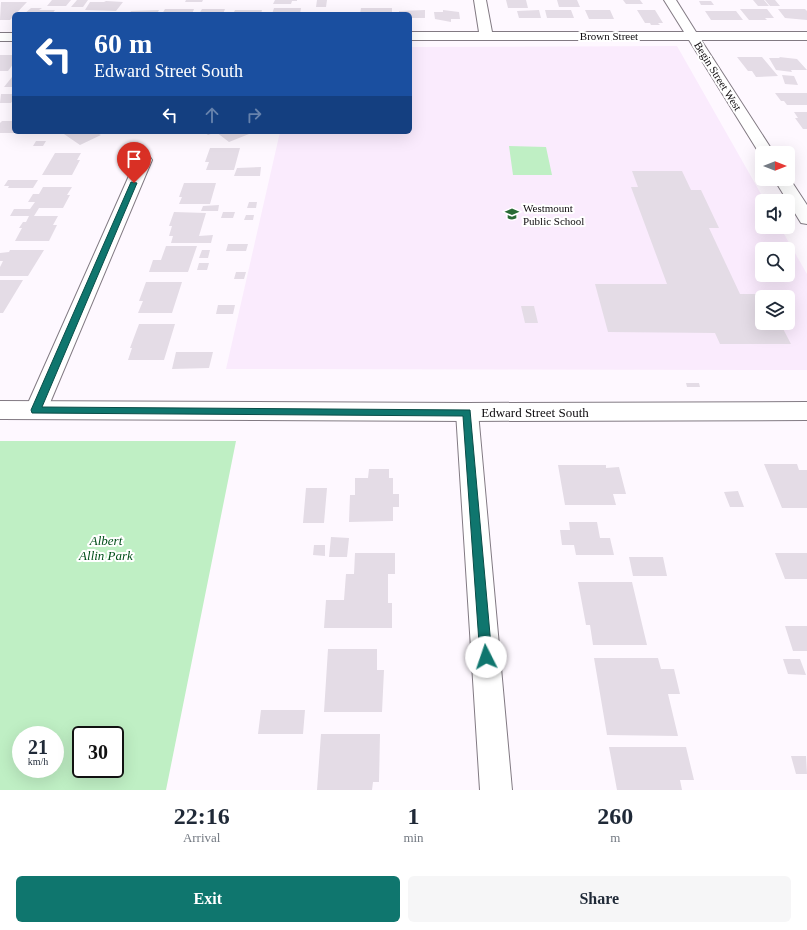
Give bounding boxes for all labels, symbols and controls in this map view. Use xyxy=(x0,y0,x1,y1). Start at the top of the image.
icon: left xyxy=(28,28,80,80)
text: 60 m xyxy=(94,28,152,59)
street label: Brown Street xyxy=(580,30,638,42)
street label: Begin Street West xyxy=(692,39,744,113)
text: Edward Street South xyxy=(94,61,243,81)
icon: left xyxy=(159,104,181,126)
icon: ahead xyxy=(201,104,223,126)
icon: right xyxy=(243,104,265,126)
pin xyxy=(117,142,151,183)
north arrow xyxy=(755,146,795,186)
map controls xyxy=(755,146,795,330)
icon: arrive xyxy=(123,148,145,170)
button: sound xyxy=(755,194,795,234)
place label: Westmount Public School xyxy=(523,202,584,227)
school or university icon: Westmount Public School xyxy=(504,206,520,222)
button: search xyxy=(755,242,795,282)
button: layers xyxy=(755,290,795,330)
street label: Edward Street South xyxy=(481,405,589,420)
park label: Albert Allin Park xyxy=(78,533,133,563)
position arrow xyxy=(465,636,507,678)
speed limit sign: 30 xyxy=(72,726,124,778)
text: 21 xyxy=(28,736,48,758)
text: km/h xyxy=(28,756,48,767)
text: 22:16 xyxy=(174,803,230,829)
text: 1 xyxy=(407,803,419,829)
text: 260 xyxy=(597,803,633,829)
text: Arrival xyxy=(183,830,220,845)
text: min xyxy=(403,830,424,845)
text: m xyxy=(610,830,620,845)
button: Exit xyxy=(16,876,400,922)
button: Share xyxy=(408,876,791,922)

